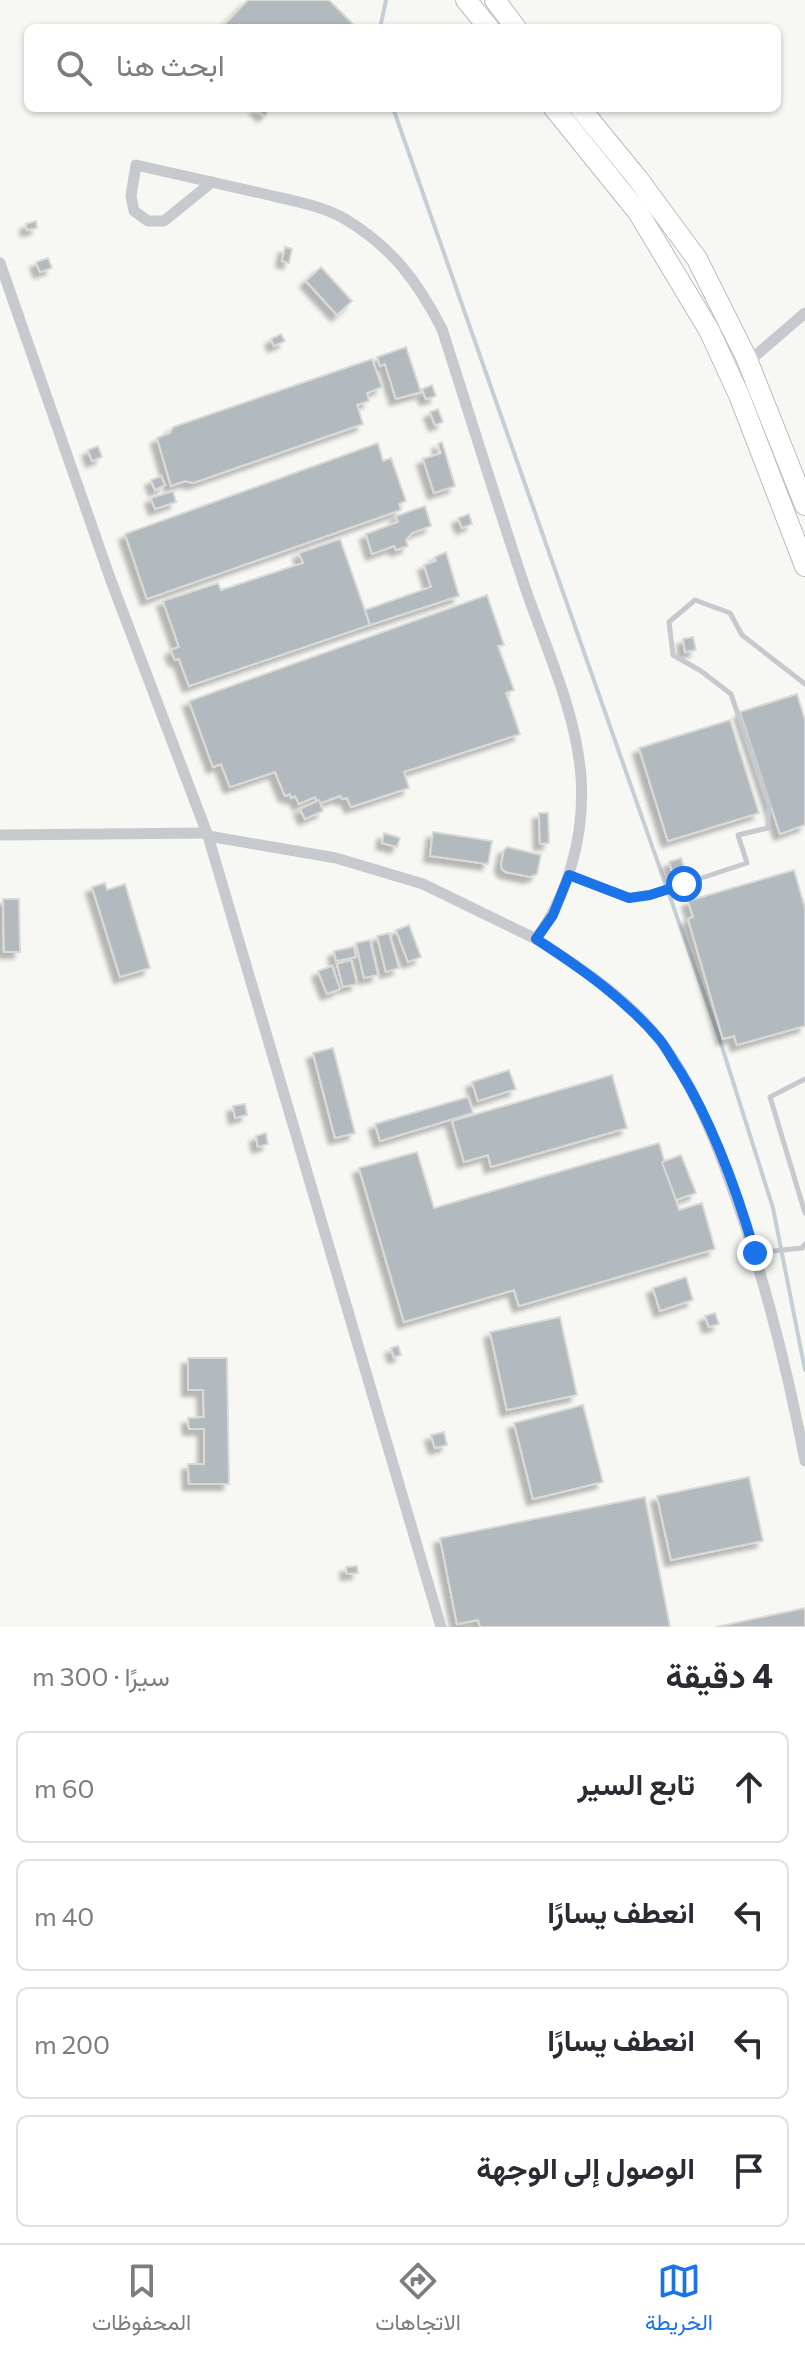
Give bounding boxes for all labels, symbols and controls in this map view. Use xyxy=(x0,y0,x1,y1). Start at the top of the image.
search box xyxy=(24,24,781,112)
text: ابحث هنا xyxy=(116,45,225,82)
icon: search xyxy=(52,46,96,90)
route start xyxy=(666,866,702,902)
route end xyxy=(737,1235,773,1271)
text: 4 دقيقة xyxy=(665,1653,773,1695)
text: سيرًا · 300 m xyxy=(32,1660,170,1691)
text: تابع السير xyxy=(577,1764,695,1801)
icon: ahead xyxy=(727,1765,771,1809)
text: 60 m xyxy=(34,1772,94,1803)
text: انعطف يسارًا xyxy=(547,1892,695,1929)
icon: left xyxy=(727,1893,771,1937)
text: 40 m xyxy=(34,1900,94,1931)
text: انعطف يسارًا xyxy=(547,2020,695,2057)
icon: left xyxy=(727,2021,771,2065)
text: 200 m xyxy=(34,2028,110,2059)
text: الوصول إلى الوجهة xyxy=(476,2148,695,2185)
icon: arrive xyxy=(727,2149,771,2193)
tab: المحفوظات xyxy=(92,2259,191,2342)
tab: الاتجاهات xyxy=(375,2259,461,2342)
tab: الخريطة xyxy=(645,2259,713,2342)

